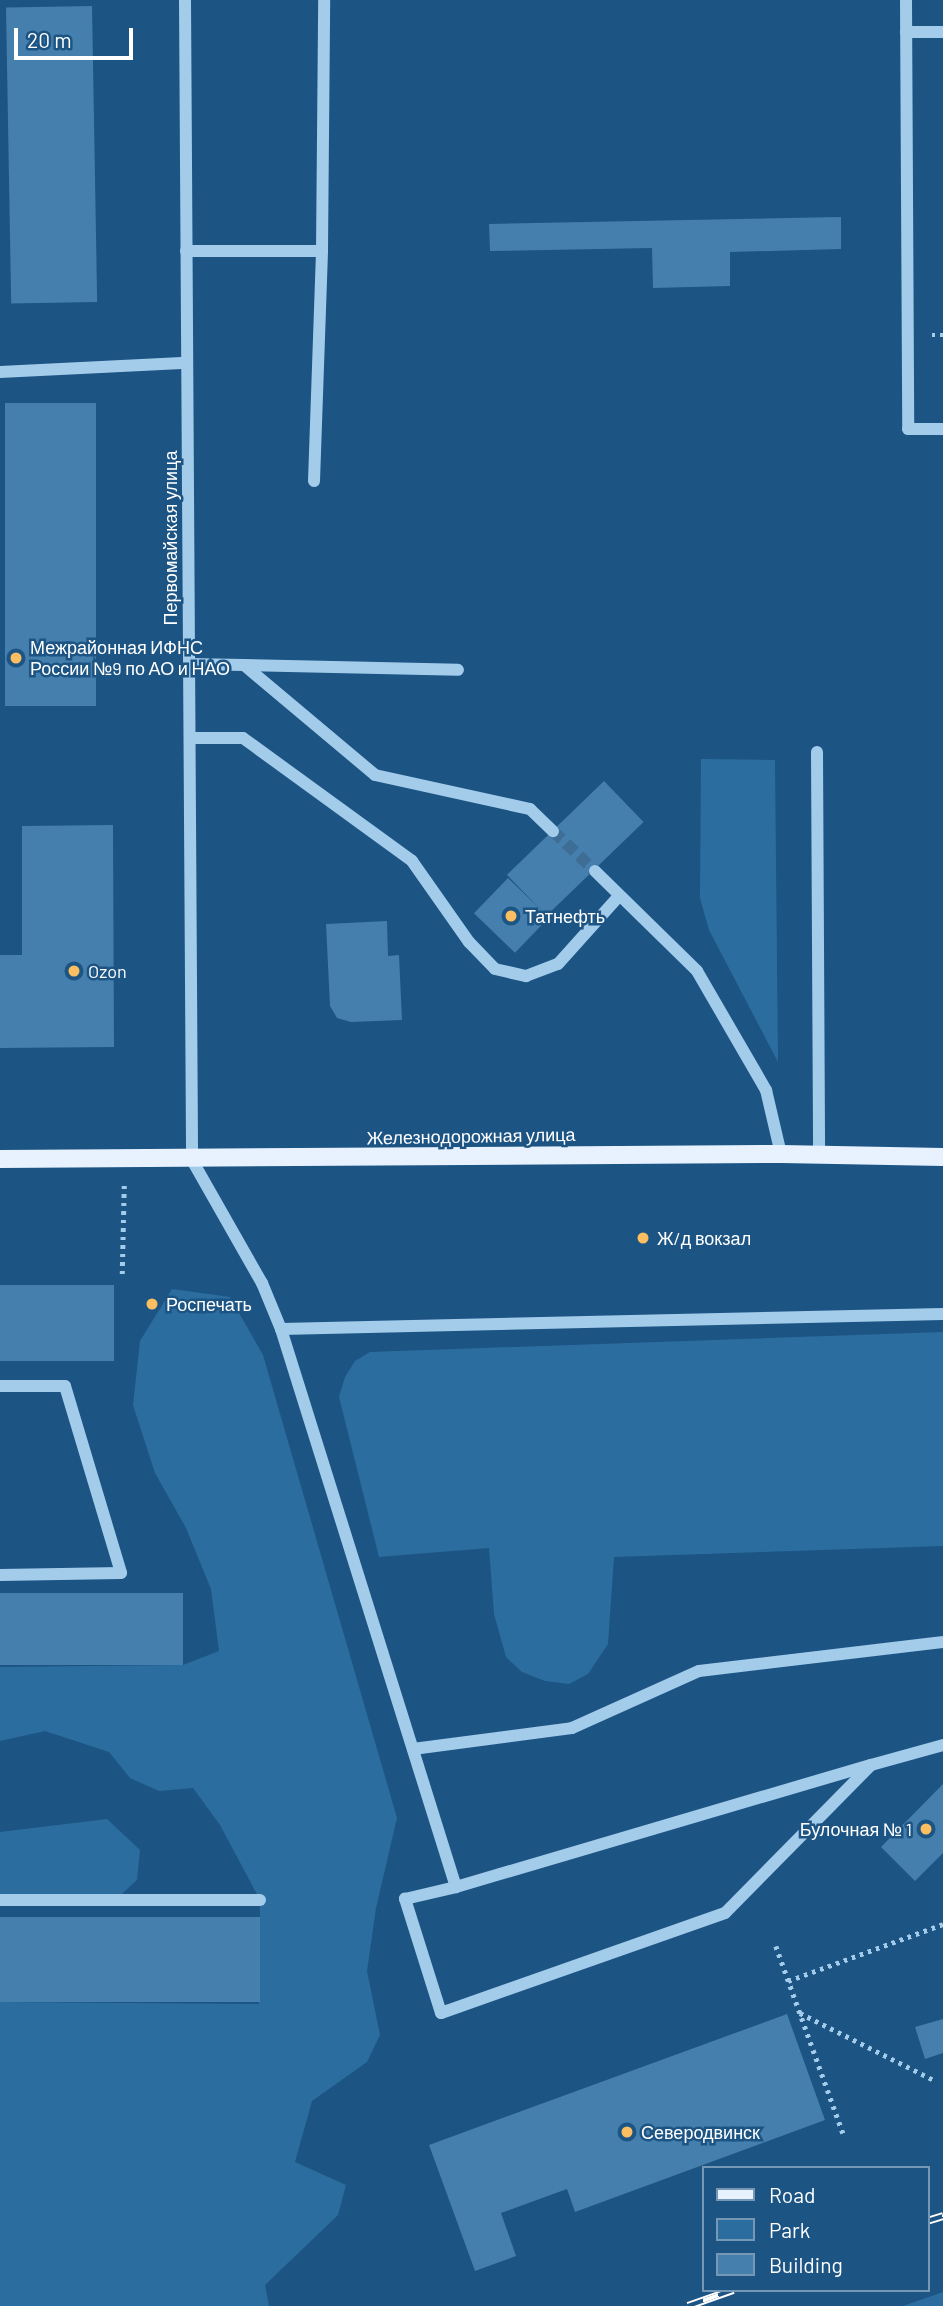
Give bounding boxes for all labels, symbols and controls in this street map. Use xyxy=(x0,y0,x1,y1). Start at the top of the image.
scale bar xyxy=(18,14,136,58)
text: 20 m xyxy=(27,27,72,52)
street label: Первомайская улица xyxy=(159,451,181,625)
place label: Межрайонная ИФНС России №9 по АО и НАО xyxy=(30,637,230,680)
marker: Межрайонная ИФНС России №9 по АО и НАО xyxy=(8,650,24,666)
place label: Татнефть xyxy=(525,905,605,927)
marker: Татнефть xyxy=(503,908,519,924)
place label: Ozon xyxy=(88,960,127,982)
marker: Ozon xyxy=(66,963,82,979)
street label: Железнодорожная улица xyxy=(366,1123,576,1149)
place label: Ж/д вокзал xyxy=(657,1227,751,1249)
marker: Ж/д вокзал xyxy=(635,1230,651,1246)
place label: Роспечать xyxy=(166,1293,252,1315)
marker: Роспечать xyxy=(144,1296,160,1312)
place label: Булочная № 1 xyxy=(800,1818,912,1840)
marker: Булочная № 1 xyxy=(918,1821,934,1837)
place label: Северодвинск xyxy=(641,2121,760,2143)
marker: Северодвинск xyxy=(619,2124,635,2140)
legend xyxy=(702,2166,929,2292)
text: Road xyxy=(769,2182,815,2207)
text: Park xyxy=(769,2217,810,2242)
text: Building xyxy=(769,2252,843,2277)

